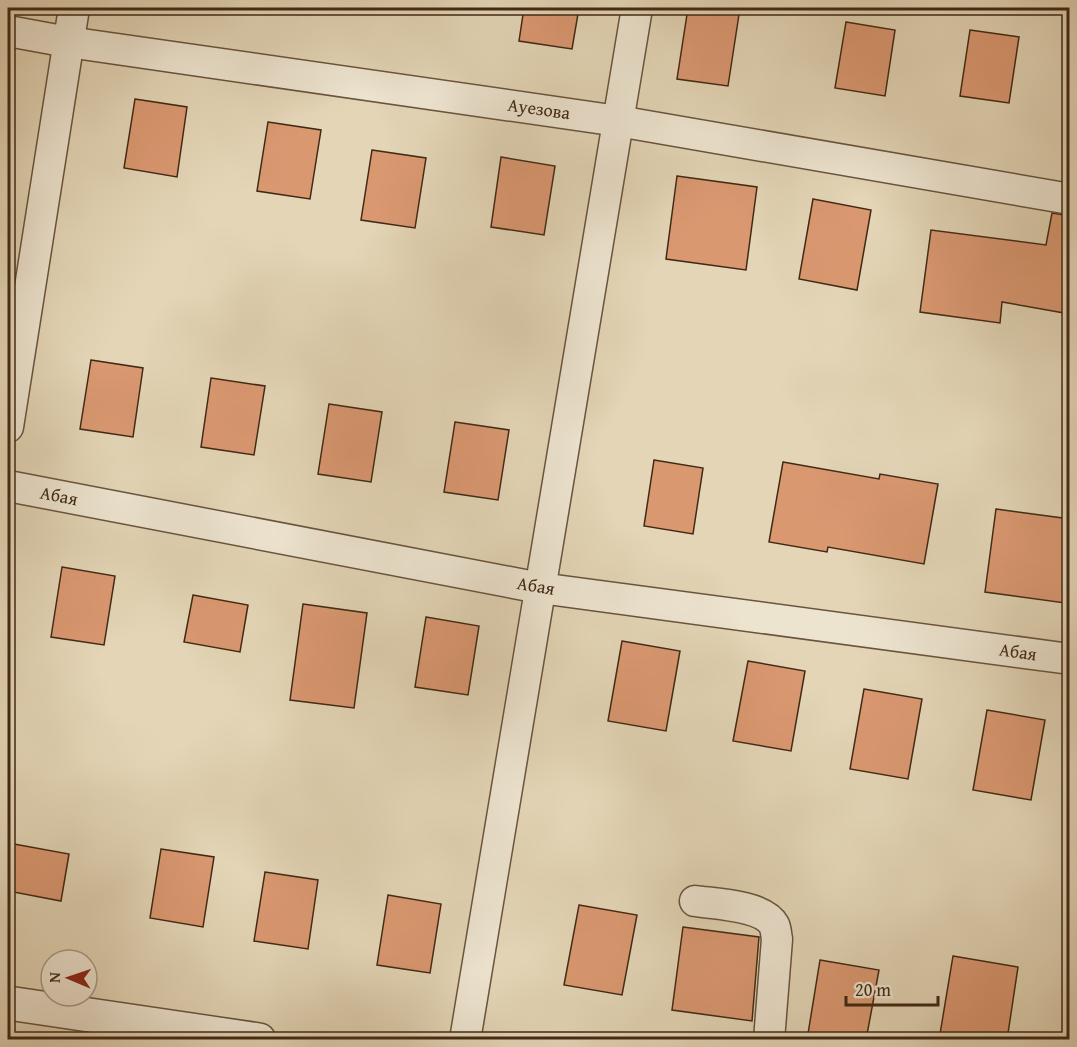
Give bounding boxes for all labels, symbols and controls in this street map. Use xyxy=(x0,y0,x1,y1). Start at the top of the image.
street label: Ауезова xyxy=(506,91,573,126)
street label: Абая xyxy=(38,479,80,512)
street label: Абая xyxy=(515,569,557,602)
street label: Абая xyxy=(997,636,1039,668)
north arrow xyxy=(39,948,99,1008)
scale bar xyxy=(846,969,938,1007)
text: N xyxy=(42,971,66,983)
text: 20 m xyxy=(855,976,891,1003)

